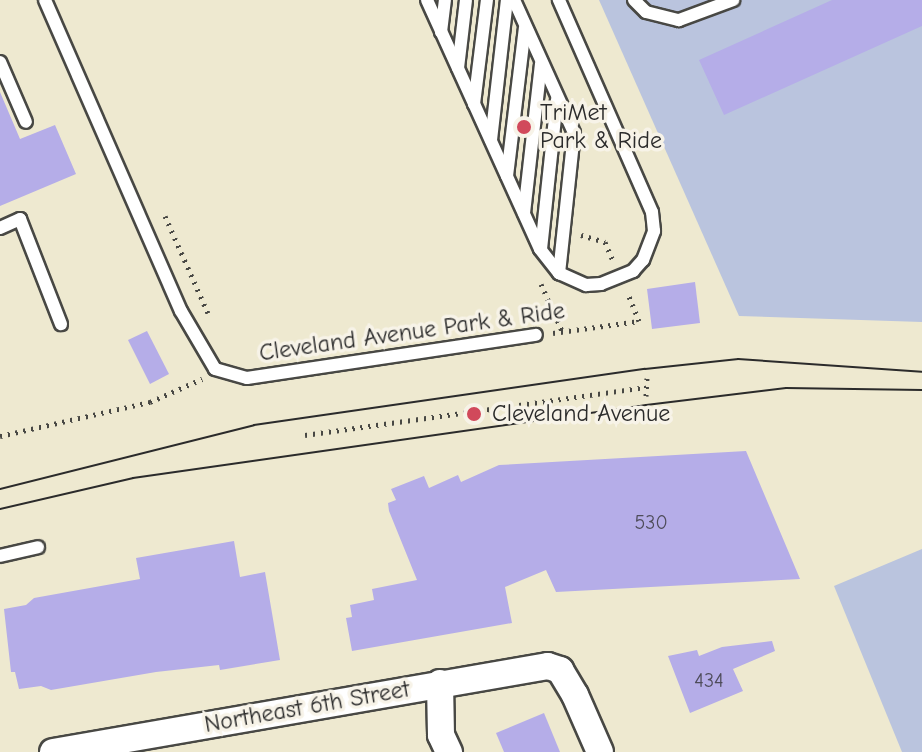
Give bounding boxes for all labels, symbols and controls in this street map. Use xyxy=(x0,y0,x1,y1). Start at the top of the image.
place label: TriMet Park & Ride xyxy=(540,99,662,155)
marker: TriMet Park & Ride xyxy=(515,118,533,136)
street label: Cleveland Avenue Park & Ride xyxy=(257,296,567,368)
place label: Cleveland Avenue xyxy=(492,400,670,428)
marker: Cleveland Avenue xyxy=(463,403,485,425)
house number: 530 xyxy=(634,510,668,534)
house number: 434 xyxy=(694,668,724,692)
street label: Northeast 6th Street xyxy=(202,675,412,739)

